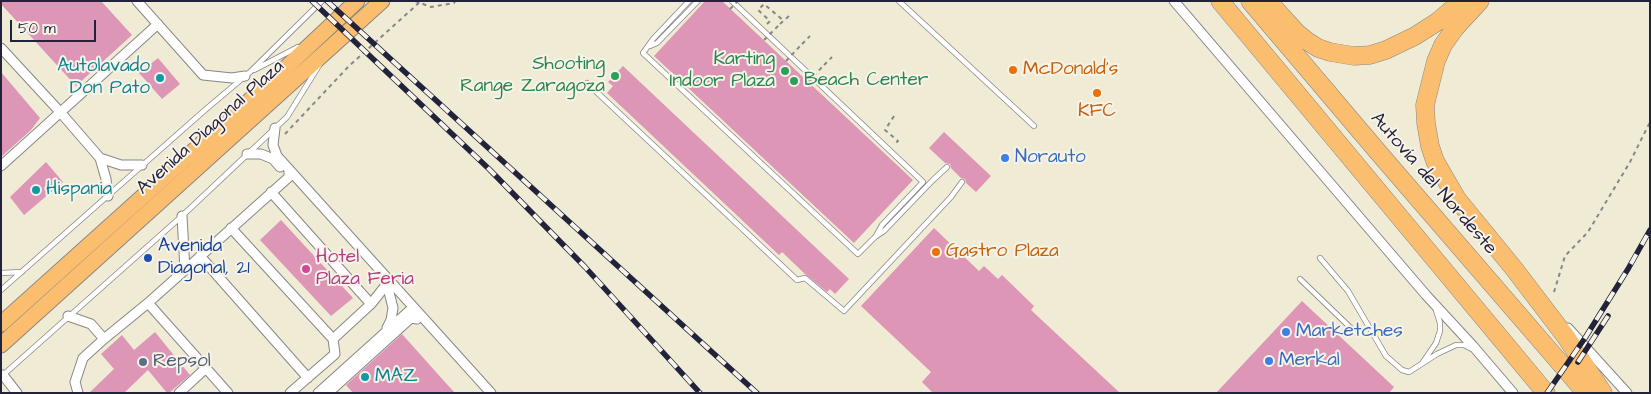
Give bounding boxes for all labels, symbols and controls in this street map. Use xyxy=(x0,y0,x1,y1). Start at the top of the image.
scale bar xyxy=(12,10,99,42)
text: 50 m xyxy=(18,18,56,39)
place label: Karting Indoor Plaza xyxy=(670,49,775,93)
place label: Shooting Range Zaragoza xyxy=(460,54,605,98)
place label: Autolavado Don Pato xyxy=(57,56,150,100)
street label: Avenida Diagonal Plaza xyxy=(133,56,289,200)
place label: McDonald's xyxy=(1023,59,1118,81)
marker: McDonald's xyxy=(1007,64,1019,76)
marker: Karting Indoor Plaza xyxy=(779,65,791,77)
marker: Shooting Range Zaragoza xyxy=(609,70,621,82)
place label: Beach Center xyxy=(804,70,928,92)
marker: Autolavado Don Pato xyxy=(154,72,166,84)
marker: Beach Center xyxy=(788,75,800,87)
marker: KFC xyxy=(1091,87,1103,99)
place label: KFC xyxy=(1078,101,1116,123)
street label: Autovía del Nordeste xyxy=(1365,108,1501,260)
place label: Norauto xyxy=(1015,147,1086,169)
marker: Norauto xyxy=(999,152,1011,164)
place label: Hispania xyxy=(46,179,112,201)
marker: Hispania xyxy=(30,184,42,196)
place label: Avenida Diagonal, 21 xyxy=(158,236,250,280)
place label: Gastro Plaza xyxy=(946,241,1059,263)
marker: Gastro Plaza xyxy=(930,246,942,258)
place label: Hotel Plaza Feria xyxy=(316,247,414,291)
marker: Avenida Diagonal, 21 xyxy=(142,252,154,264)
marker: Hotel Plaza Feria xyxy=(300,263,312,275)
place label: Marketches xyxy=(1296,321,1403,343)
marker: Marketches xyxy=(1280,326,1292,338)
place label: Merkal xyxy=(1279,350,1340,372)
place label: Repsol xyxy=(153,351,211,373)
marker: Merkal xyxy=(1263,355,1275,367)
marker: Repsol xyxy=(137,356,149,368)
place label: MAZ xyxy=(375,366,418,388)
marker: MAZ xyxy=(359,371,371,383)

